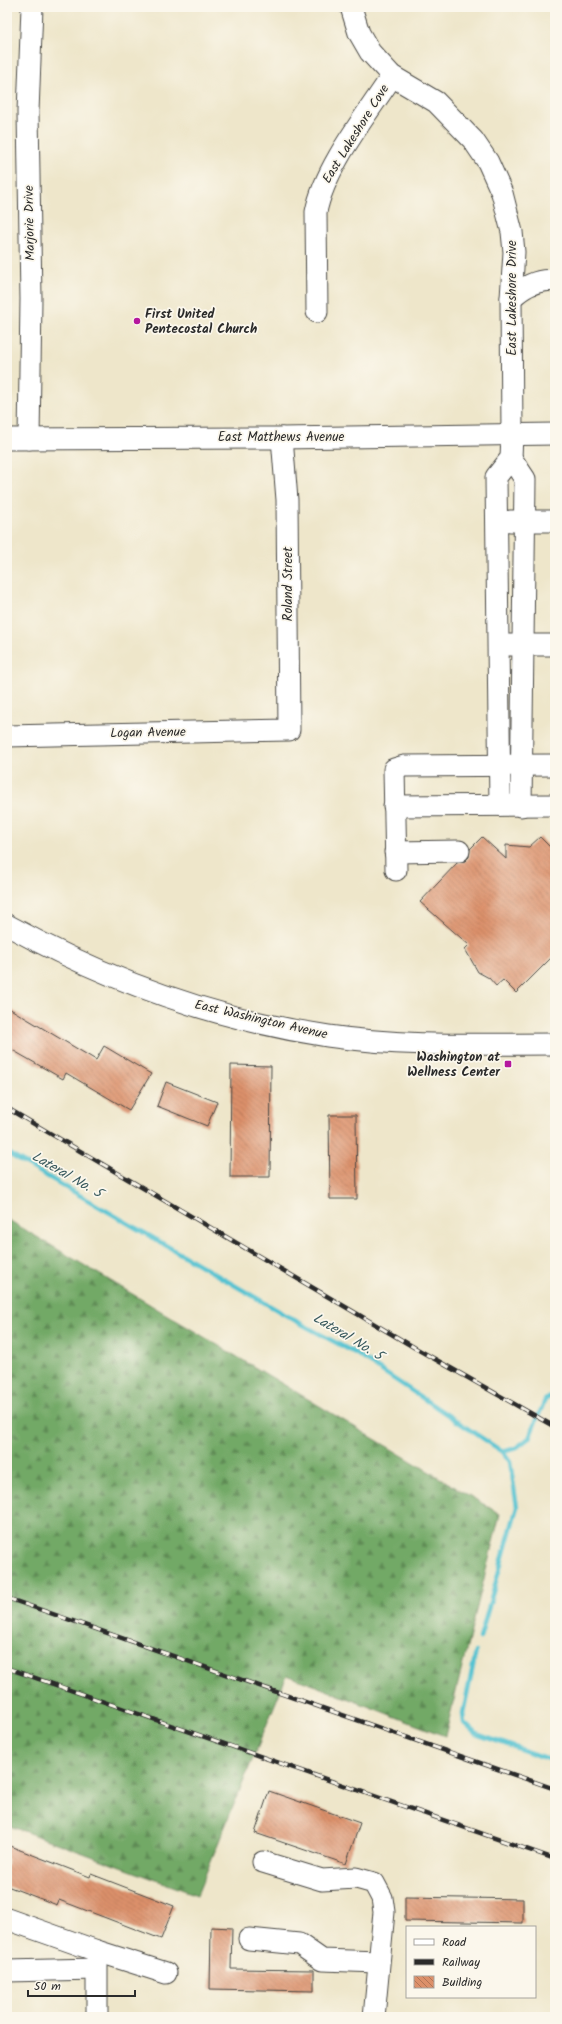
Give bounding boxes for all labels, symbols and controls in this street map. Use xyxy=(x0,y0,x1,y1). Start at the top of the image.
street label: East Lakeshore Cove xyxy=(317,80,395,188)
street label: Marjorie Drive xyxy=(19,185,41,261)
street label: East Lakeshore Drive xyxy=(502,240,523,356)
place label: First United Pentecostal Church xyxy=(145,304,257,340)
marker: First United Pentecostal Church xyxy=(132,316,142,326)
street label: East Matthews Avenue xyxy=(218,427,344,448)
street label: Roland Street xyxy=(278,546,299,621)
street label: Logan Avenue xyxy=(110,722,186,744)
street label: East Washington Avenue xyxy=(192,994,330,1046)
place label: Washington at Wellness Center xyxy=(407,1047,501,1083)
marker: Washington at Wellness Center xyxy=(503,1059,513,1069)
water label: Lateral No. 5 xyxy=(28,1146,109,1206)
water label: Lateral No. 5 xyxy=(309,1307,390,1368)
legend xyxy=(406,1926,536,1998)
text: Road xyxy=(442,1933,467,1952)
text: Railway xyxy=(442,1953,480,1972)
scale bar xyxy=(28,1972,135,1998)
text: Building xyxy=(442,1973,482,1992)
text: 50 m xyxy=(34,1977,61,1996)

